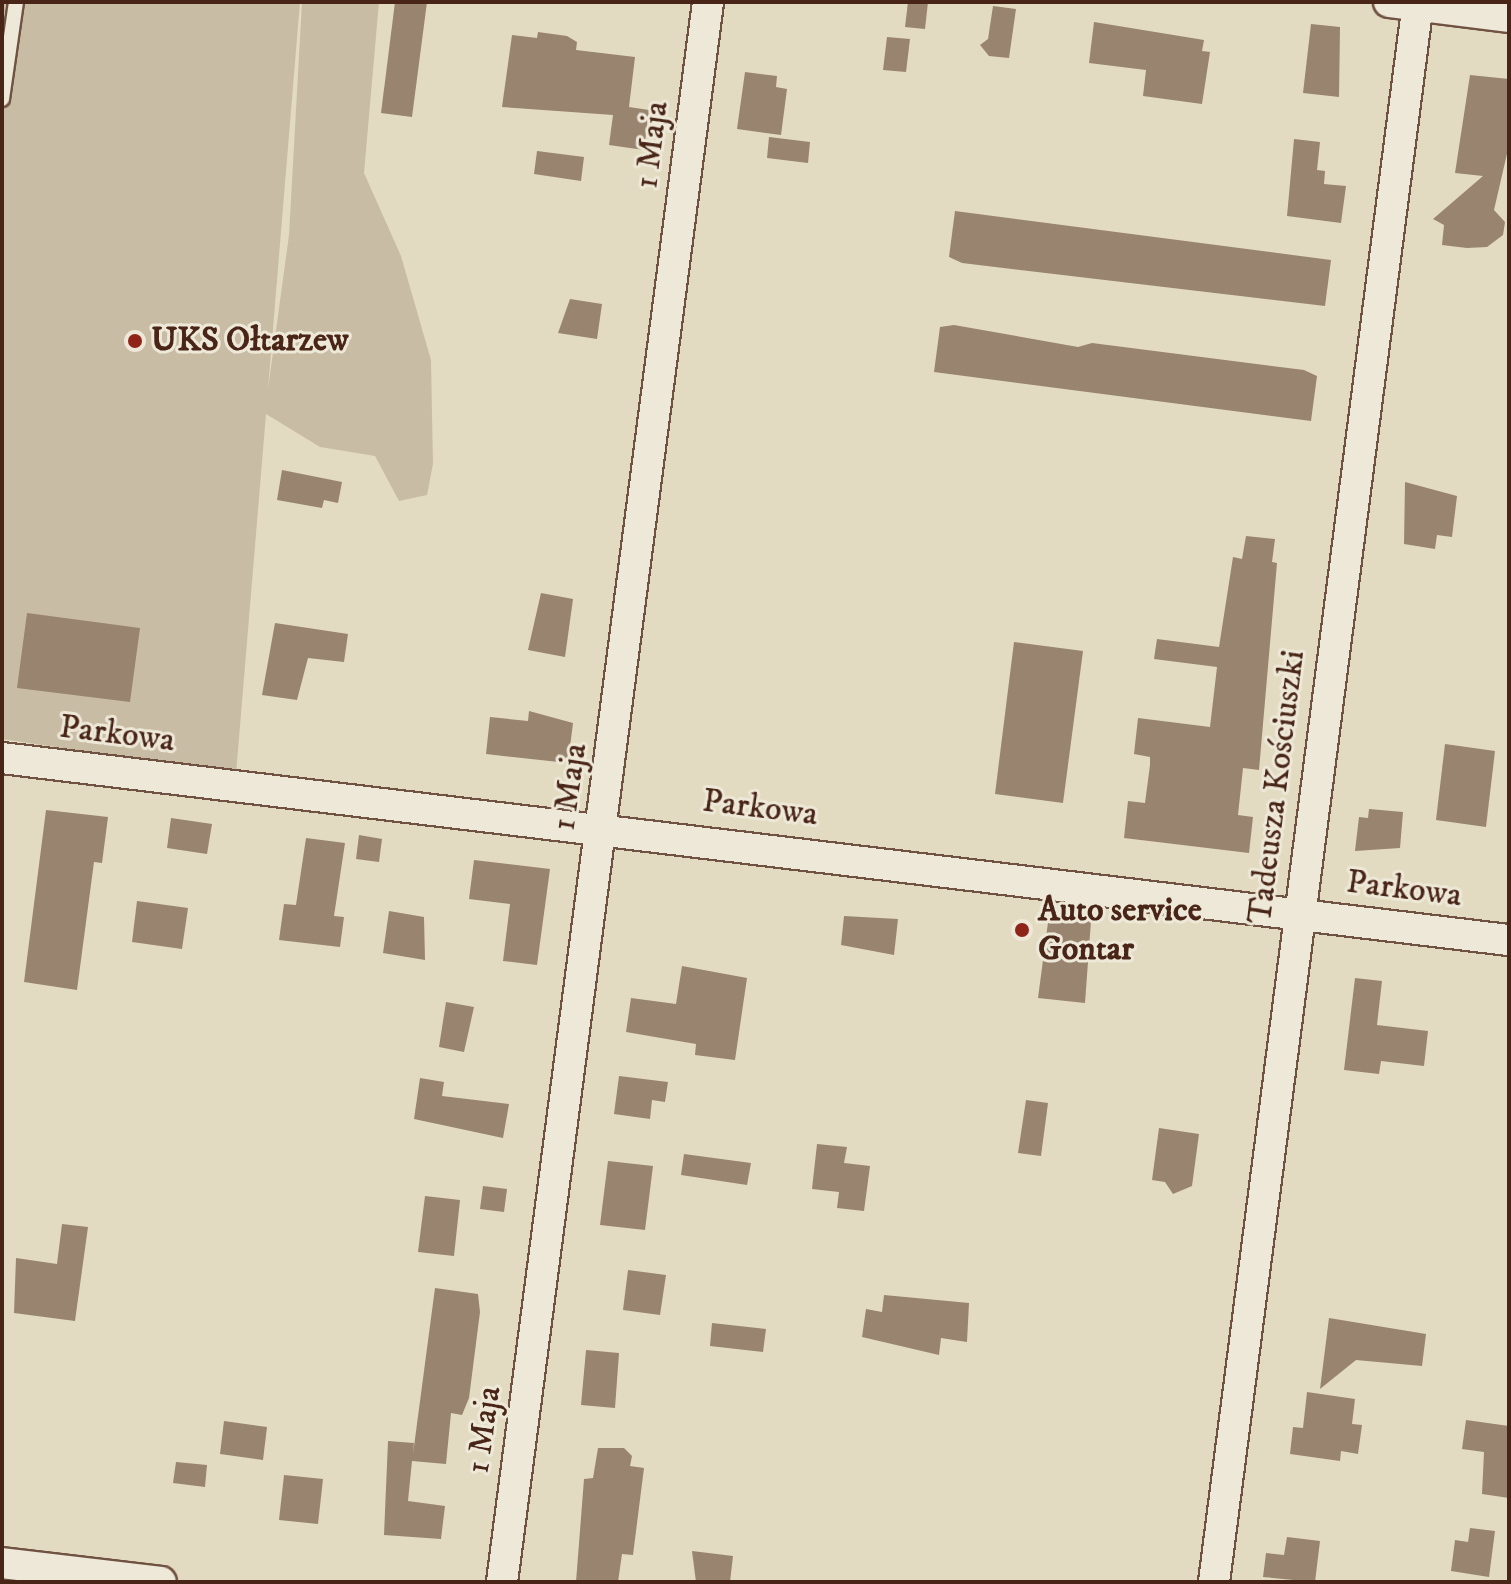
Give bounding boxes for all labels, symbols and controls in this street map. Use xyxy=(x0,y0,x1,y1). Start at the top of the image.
street label: 1 Maja xyxy=(626,99,678,191)
place label: UKS Ołtarzew xyxy=(151,321,349,361)
marker: UKS Ołtarzew xyxy=(126,332,144,350)
street label: Tadeusza Kościuszki xyxy=(1240,648,1314,926)
street label: Parkowa xyxy=(57,707,177,761)
street label: 1 Maja xyxy=(544,741,596,833)
street label: Parkowa xyxy=(700,781,820,835)
street label: Parkowa xyxy=(1344,862,1464,916)
place label: Auto service Gontar xyxy=(1038,890,1202,970)
marker: Auto service Gontar xyxy=(1013,921,1031,939)
street label: 1 Maja xyxy=(458,1384,510,1476)

